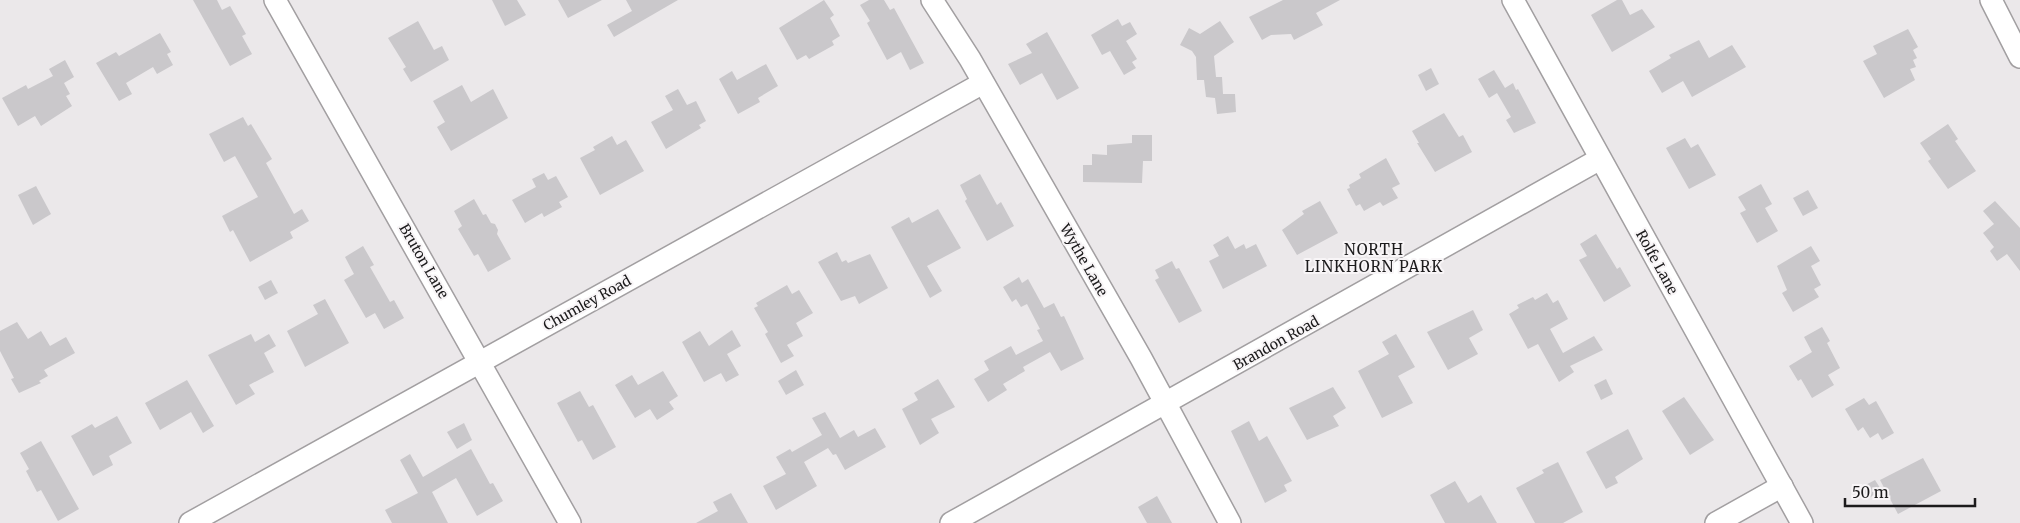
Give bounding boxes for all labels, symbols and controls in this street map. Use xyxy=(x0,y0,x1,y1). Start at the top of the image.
street label: Bruton Lane xyxy=(395,220,453,302)
street label: Wythe Lane xyxy=(1056,220,1112,299)
street label: Rolfe Lane xyxy=(1632,227,1682,297)
district label: NORTH LINKHORN PARK xyxy=(1305,240,1443,276)
street label: Chumley Road xyxy=(540,271,635,335)
street label: Brandon Road xyxy=(1230,312,1323,374)
scale bar xyxy=(1845,476,1975,508)
text: 50 m xyxy=(1852,483,1889,502)

